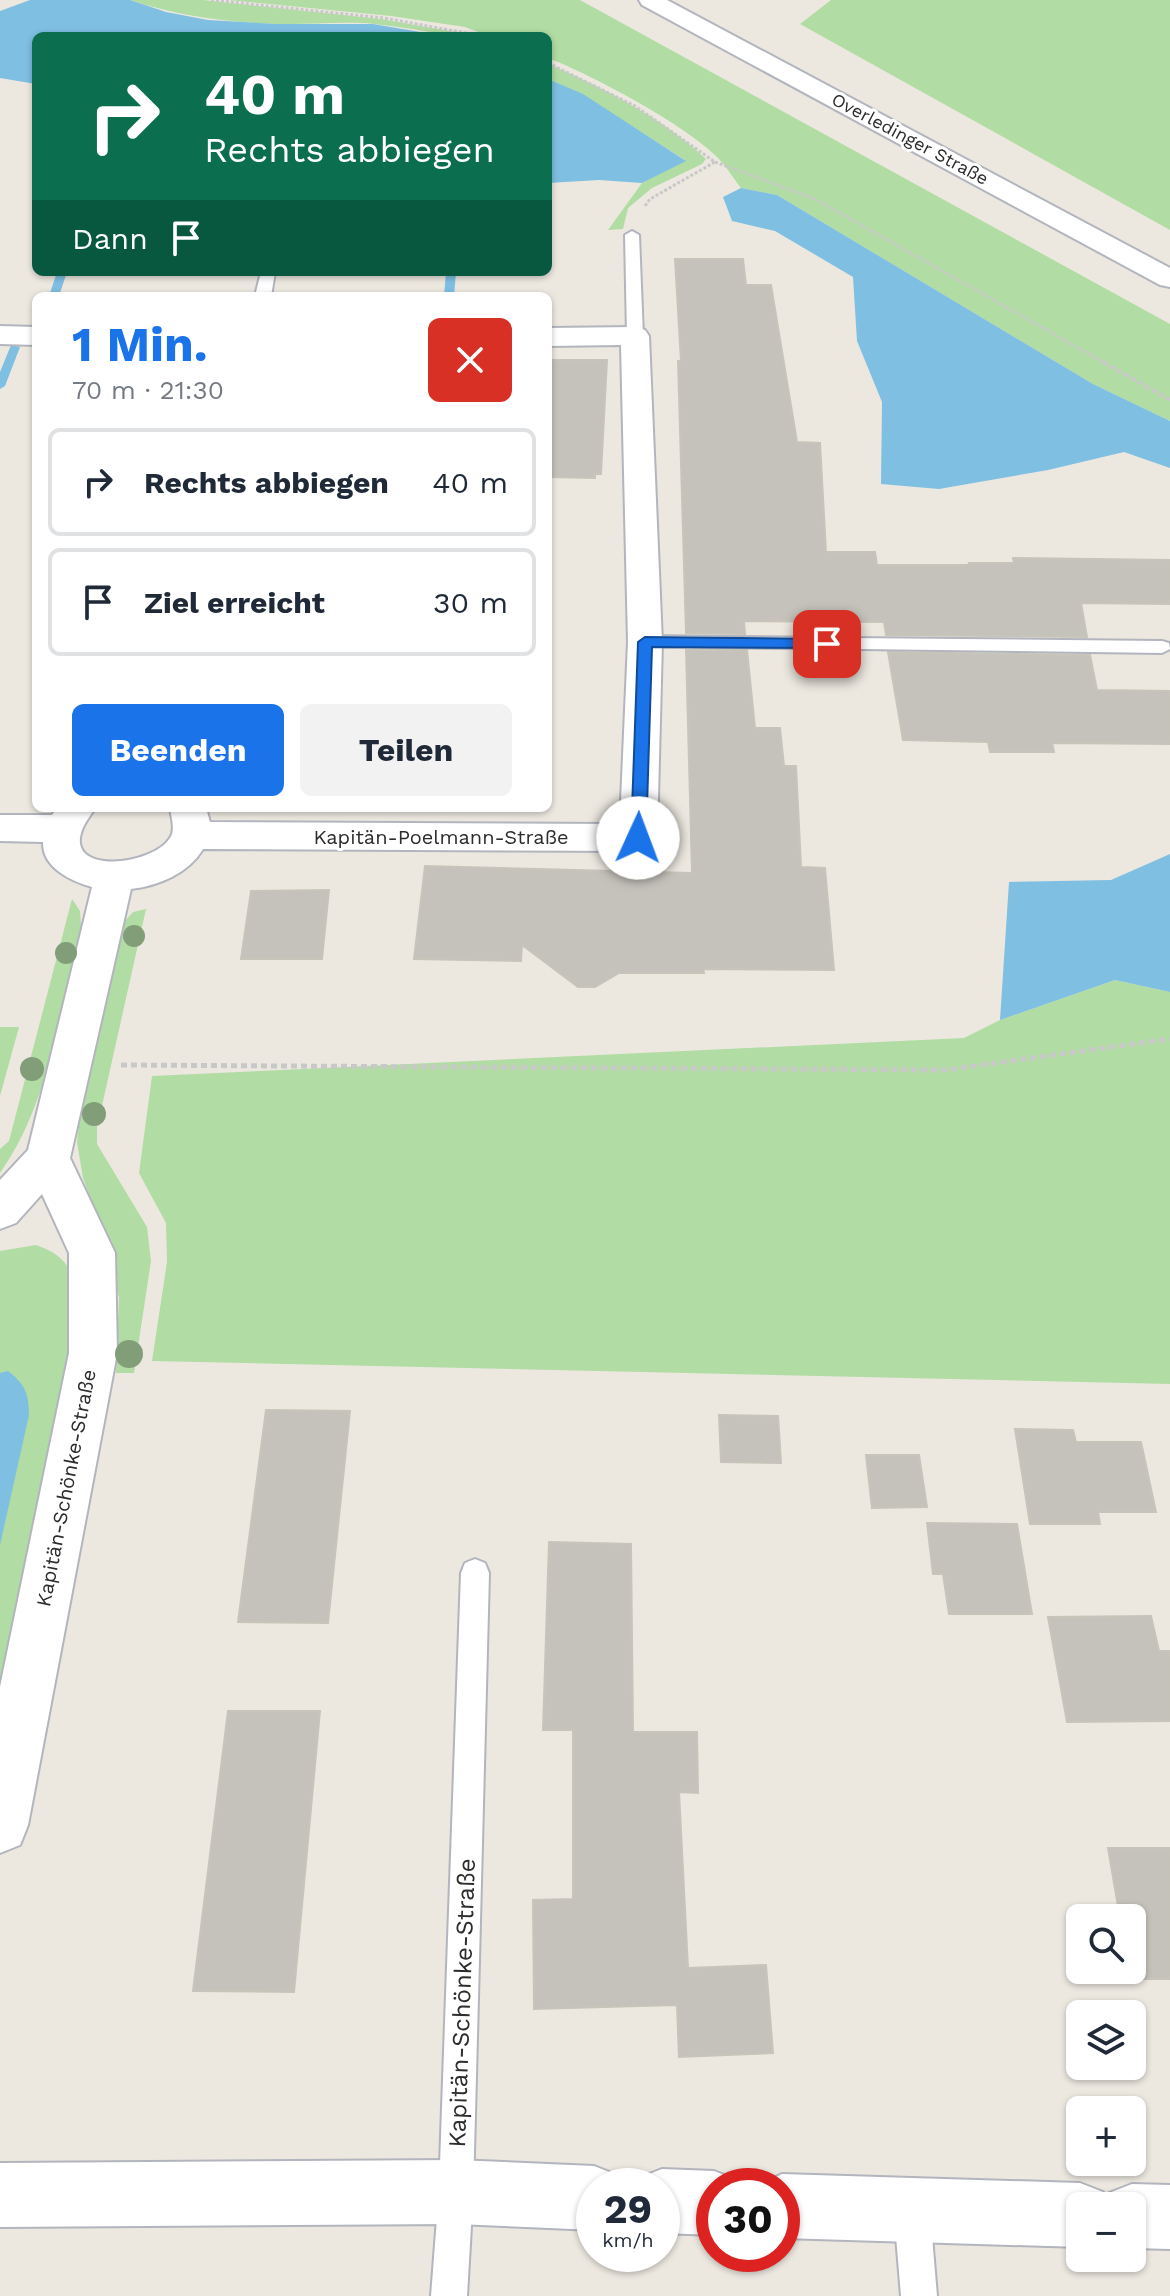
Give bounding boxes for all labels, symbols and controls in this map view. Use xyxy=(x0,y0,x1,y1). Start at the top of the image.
text: 40 m xyxy=(204,62,345,128)
icon: right xyxy=(72,64,176,168)
street label: Overledinger Straße xyxy=(828,88,992,189)
text: Rechts abbiegen xyxy=(204,129,495,171)
icon: arrive xyxy=(164,216,208,260)
text: Dann xyxy=(72,221,148,256)
text: 1 Min. xyxy=(72,316,208,373)
button: close xyxy=(428,318,512,402)
text: 70 m · 21:30 xyxy=(72,375,224,405)
icon: right xyxy=(76,460,120,504)
text: Rechts abbiegen xyxy=(144,465,389,500)
text: 40 m xyxy=(432,465,508,500)
icon: arrive xyxy=(76,580,120,624)
text: Ziel erreicht xyxy=(144,585,325,620)
text: 30 m xyxy=(433,585,508,620)
pin xyxy=(793,610,861,678)
icon: arrive xyxy=(805,622,849,666)
button: Beenden xyxy=(72,704,284,796)
button: Teilen xyxy=(300,704,512,796)
position arrow xyxy=(596,796,680,880)
street label: Kapitän-Poelmann-Straße xyxy=(313,825,569,849)
street label: Kapitän-Schönke-Straße xyxy=(31,1367,101,1609)
street label: Kapitän-Schönke-Straße xyxy=(443,1858,481,2148)
map controls xyxy=(1066,1904,1146,2272)
button: search xyxy=(1066,1904,1146,1984)
button: layers xyxy=(1066,2000,1146,2080)
button: + xyxy=(1066,2096,1146,2176)
speed limit sign: 30 xyxy=(696,2168,800,2272)
text: 29 xyxy=(604,2186,652,2233)
button: − xyxy=(1066,2192,1146,2272)
text: km/h xyxy=(602,2228,654,2252)

